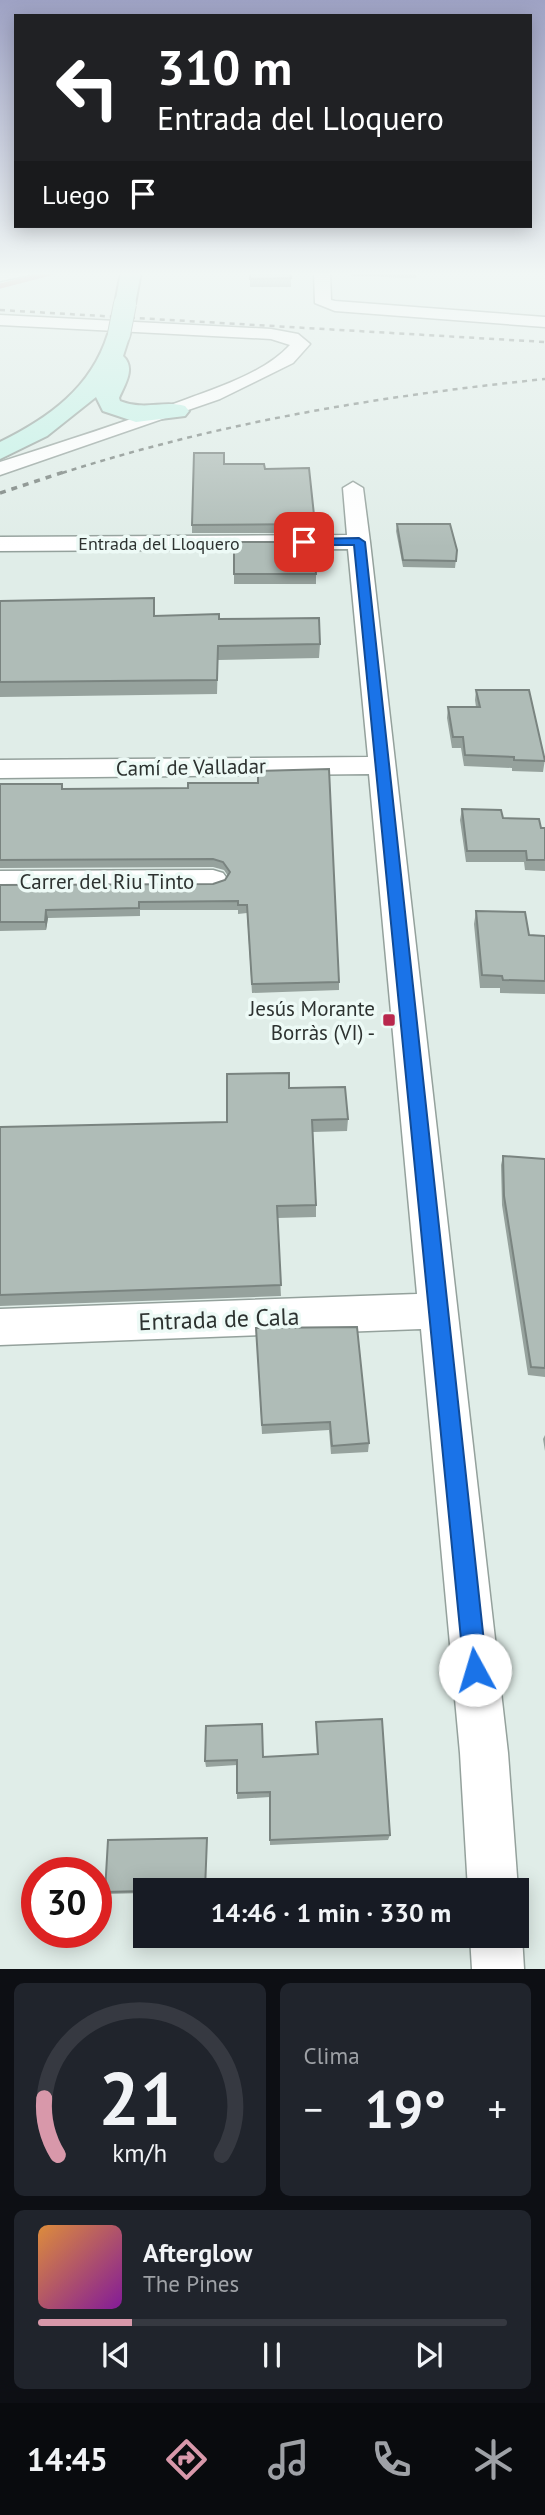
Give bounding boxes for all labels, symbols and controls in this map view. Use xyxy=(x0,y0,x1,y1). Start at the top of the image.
text: 310 m xyxy=(157,35,292,99)
icon: left xyxy=(42,42,133,133)
text: Entrada del Lloquero xyxy=(157,97,444,139)
icon: arrive xyxy=(124,175,162,213)
text: Luego xyxy=(42,178,110,211)
pin xyxy=(274,512,334,572)
icon: arrive xyxy=(285,523,323,561)
street label: Entrada del Lloquero xyxy=(78,532,240,555)
street label: Camí de Valladar xyxy=(116,752,266,782)
street label: Carrer del Riu Tinto xyxy=(20,868,194,895)
place label: Jesús Morante Borràs (VI) - xyxy=(248,995,375,1046)
marker: Jesús Morante Borràs (VI) - xyxy=(381,1012,397,1028)
street label: Entrada de Cala xyxy=(138,1301,300,1337)
position arrow xyxy=(438,1633,512,1707)
speed limit sign: 30 xyxy=(21,1857,112,1948)
text: 14:46 · 1 min · 330 m xyxy=(211,1896,451,1929)
text: Clima xyxy=(304,2041,360,2070)
text: 21 xyxy=(98,2052,181,2146)
text: 19° xyxy=(364,2075,446,2142)
text: − xyxy=(304,2084,323,2133)
text: + xyxy=(488,2084,507,2133)
text: km/h xyxy=(112,2137,167,2169)
text: Afterglow xyxy=(143,2236,252,2269)
text: The Pines xyxy=(143,2269,239,2298)
icon: previous xyxy=(97,2336,135,2374)
icon: pause xyxy=(253,2336,291,2374)
icon: next xyxy=(410,2336,448,2374)
icon: directions xyxy=(162,2435,211,2484)
icon: music xyxy=(264,2435,313,2484)
icon: phone xyxy=(367,2435,416,2484)
icon: climate xyxy=(469,2435,518,2484)
text: 14:45 xyxy=(27,2438,108,2480)

